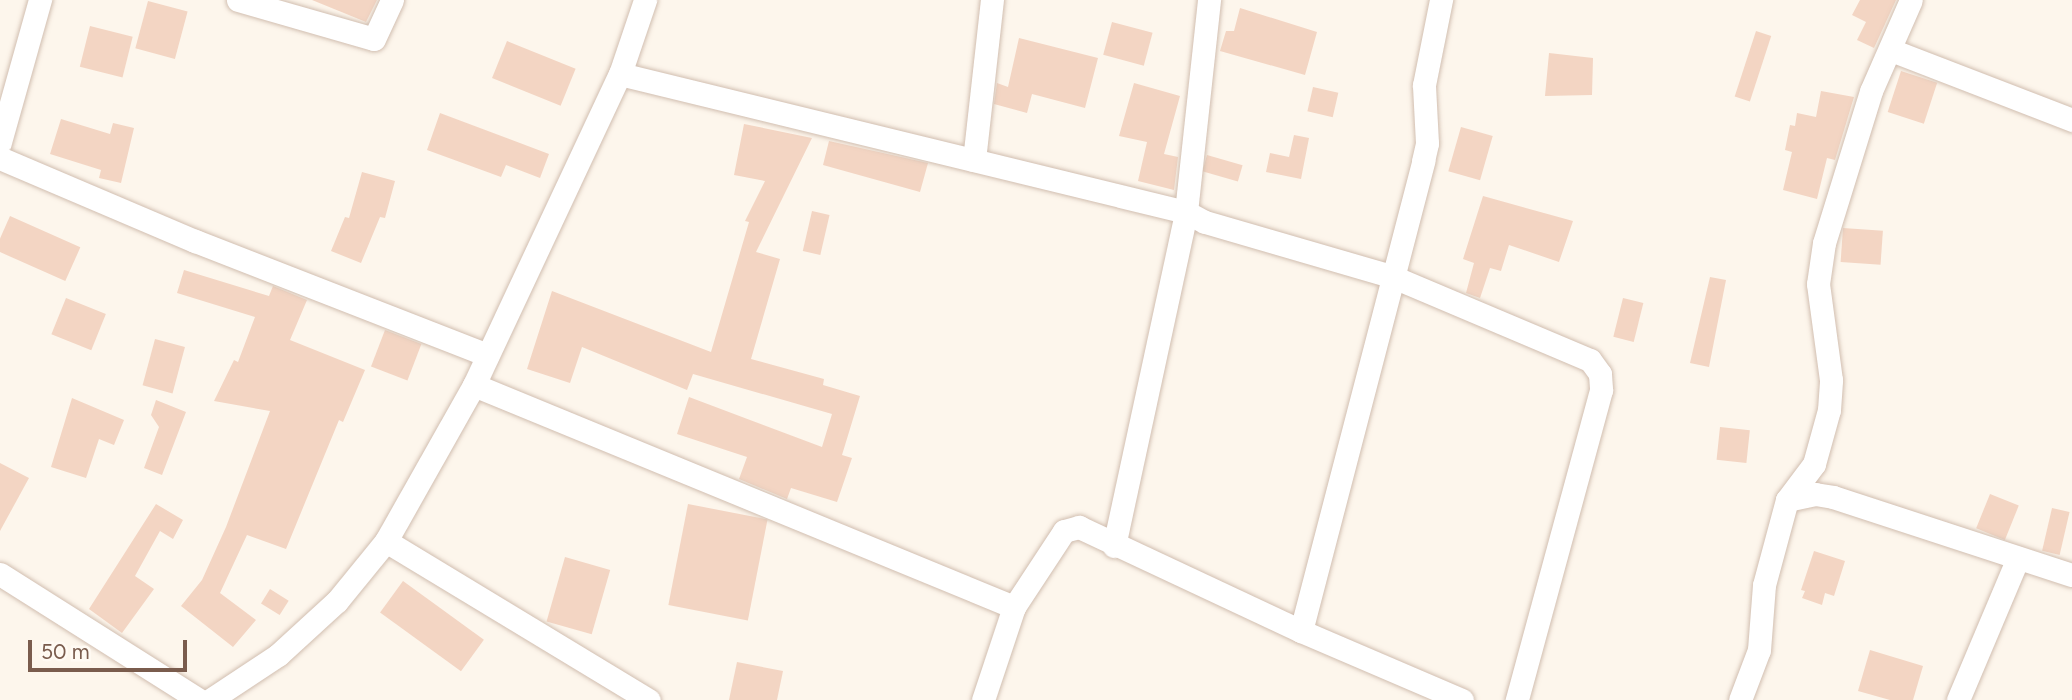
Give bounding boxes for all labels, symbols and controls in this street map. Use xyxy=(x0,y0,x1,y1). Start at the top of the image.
scale bar xyxy=(32,626,191,670)
text: 50 m xyxy=(41,639,90,664)

